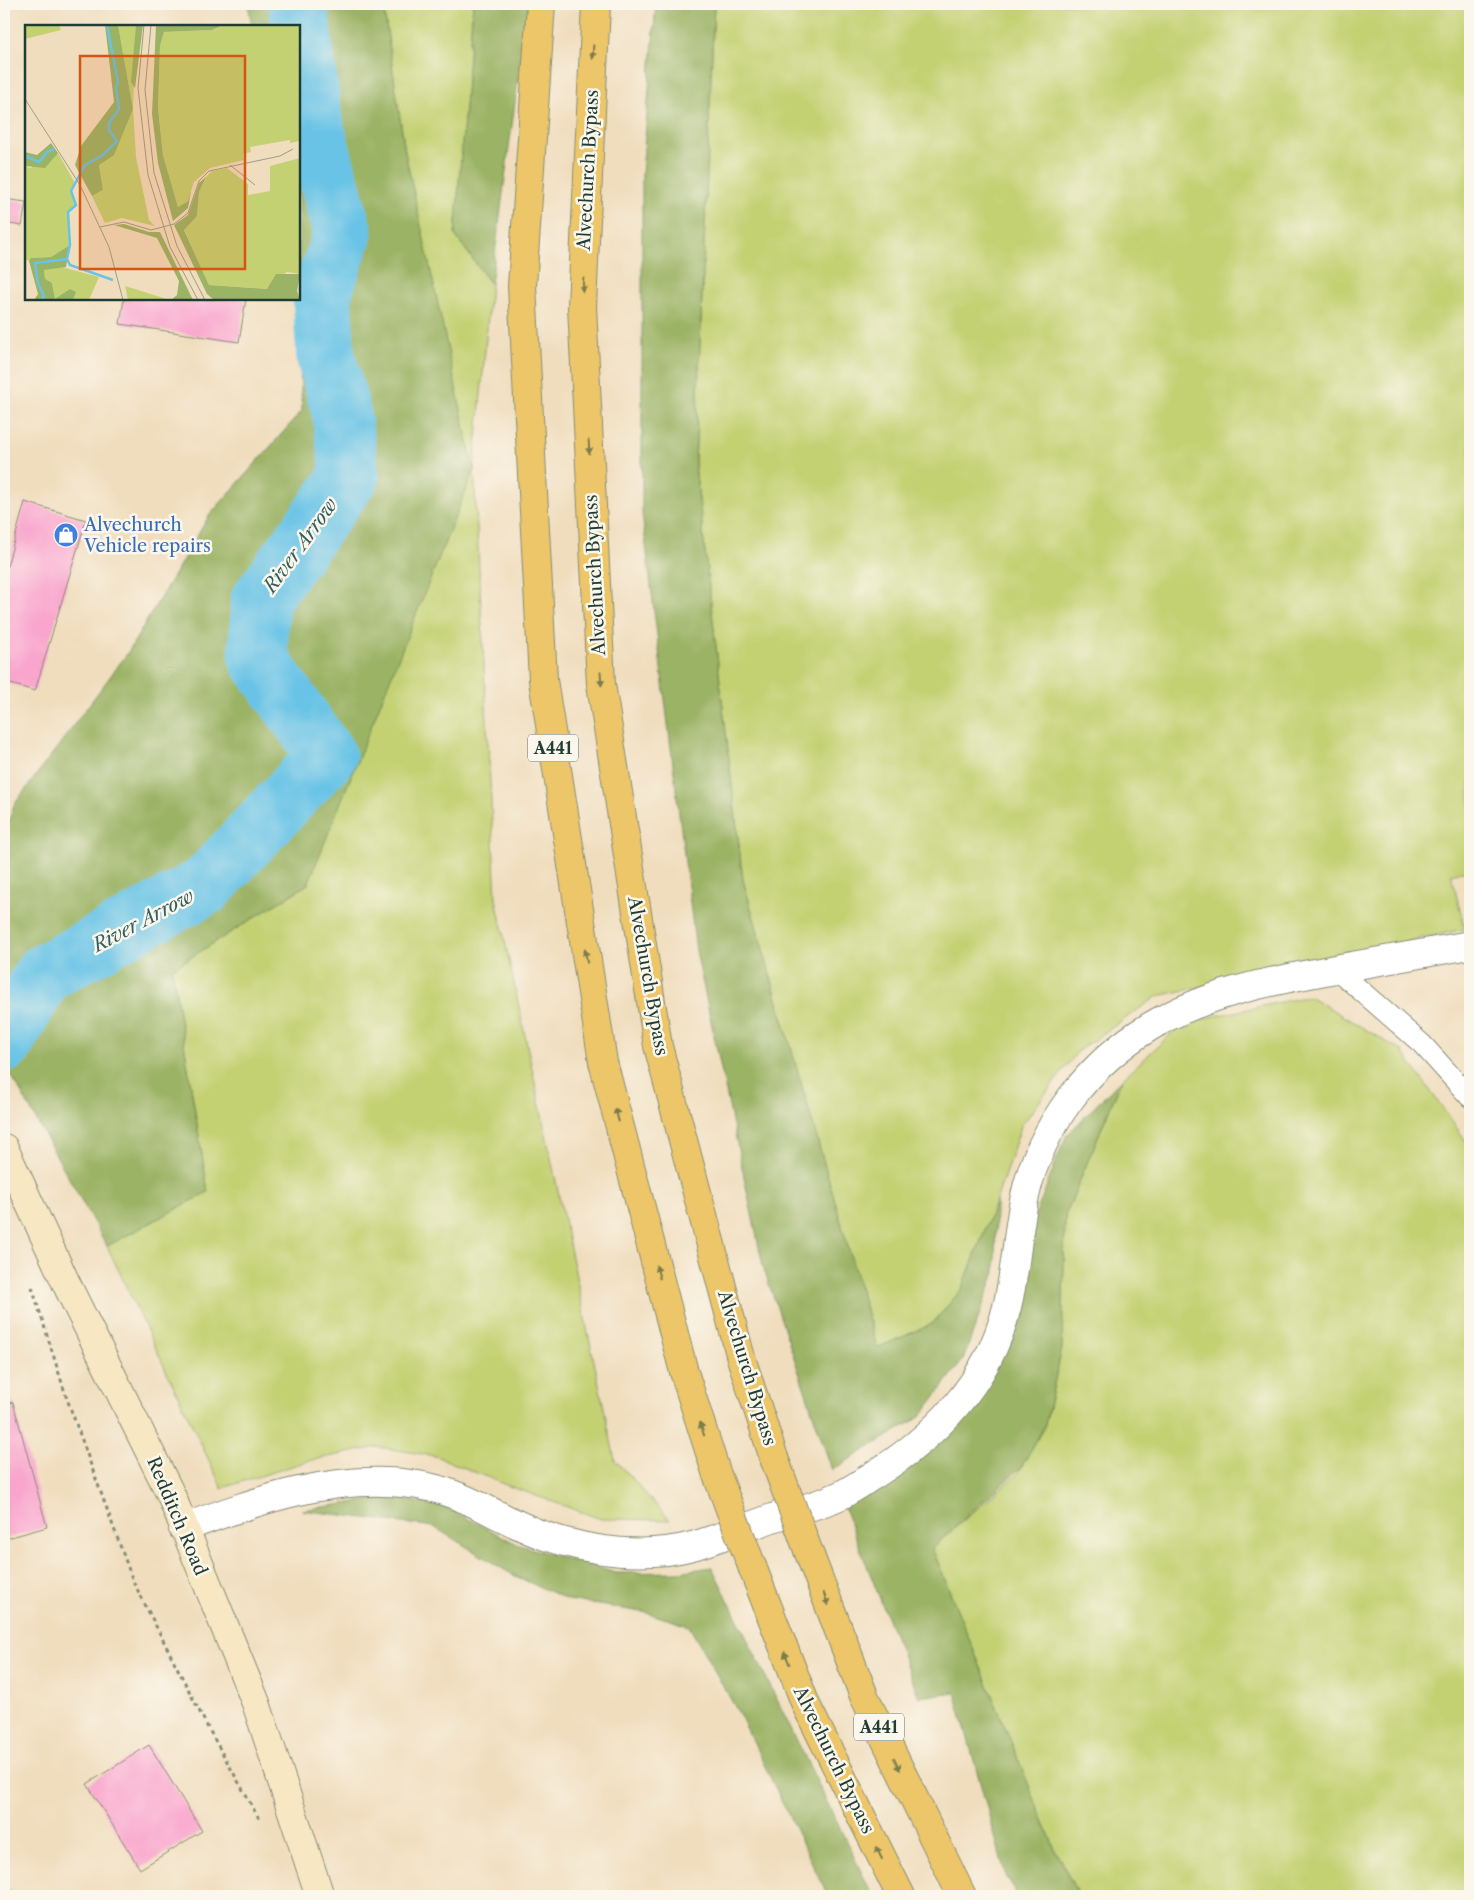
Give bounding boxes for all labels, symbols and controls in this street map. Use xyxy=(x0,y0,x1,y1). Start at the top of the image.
inset map xyxy=(25,25,300,300)
one-way arrow xyxy=(589,45,597,61)
street label: Alvechurch Bypass xyxy=(573,89,603,252)
one-way arrow xyxy=(578,277,586,293)
one-way arrow xyxy=(585,439,593,455)
water label: River Arrow xyxy=(257,494,342,599)
street label: Alvechurch Bypass xyxy=(580,494,610,657)
place label: Alvechurch Vehicle repairs xyxy=(83,514,211,557)
shop icon: Alvechurch Vehicle repairs xyxy=(53,522,79,548)
one-way arrow xyxy=(597,671,605,687)
road number: A441 xyxy=(528,734,578,761)
water label: River Arrow xyxy=(87,884,198,958)
street label: Alvechurch Bypass xyxy=(623,894,673,1057)
one-way arrow xyxy=(582,947,590,963)
one-way arrow xyxy=(613,1107,621,1123)
one-way arrow xyxy=(654,1265,662,1280)
street label: Alvechurch Bypass xyxy=(713,1287,781,1448)
one-way arrow xyxy=(698,1421,705,1436)
street label: Redditch Road xyxy=(142,1453,212,1579)
one-way arrow xyxy=(823,1591,831,1606)
one-way arrow xyxy=(783,1651,791,1665)
street label: Alvechurch Bypass xyxy=(788,1682,879,1837)
road number: A441 xyxy=(854,1714,904,1740)
one-way arrow xyxy=(893,1757,901,1771)
one-way arrow xyxy=(875,1845,883,1860)

